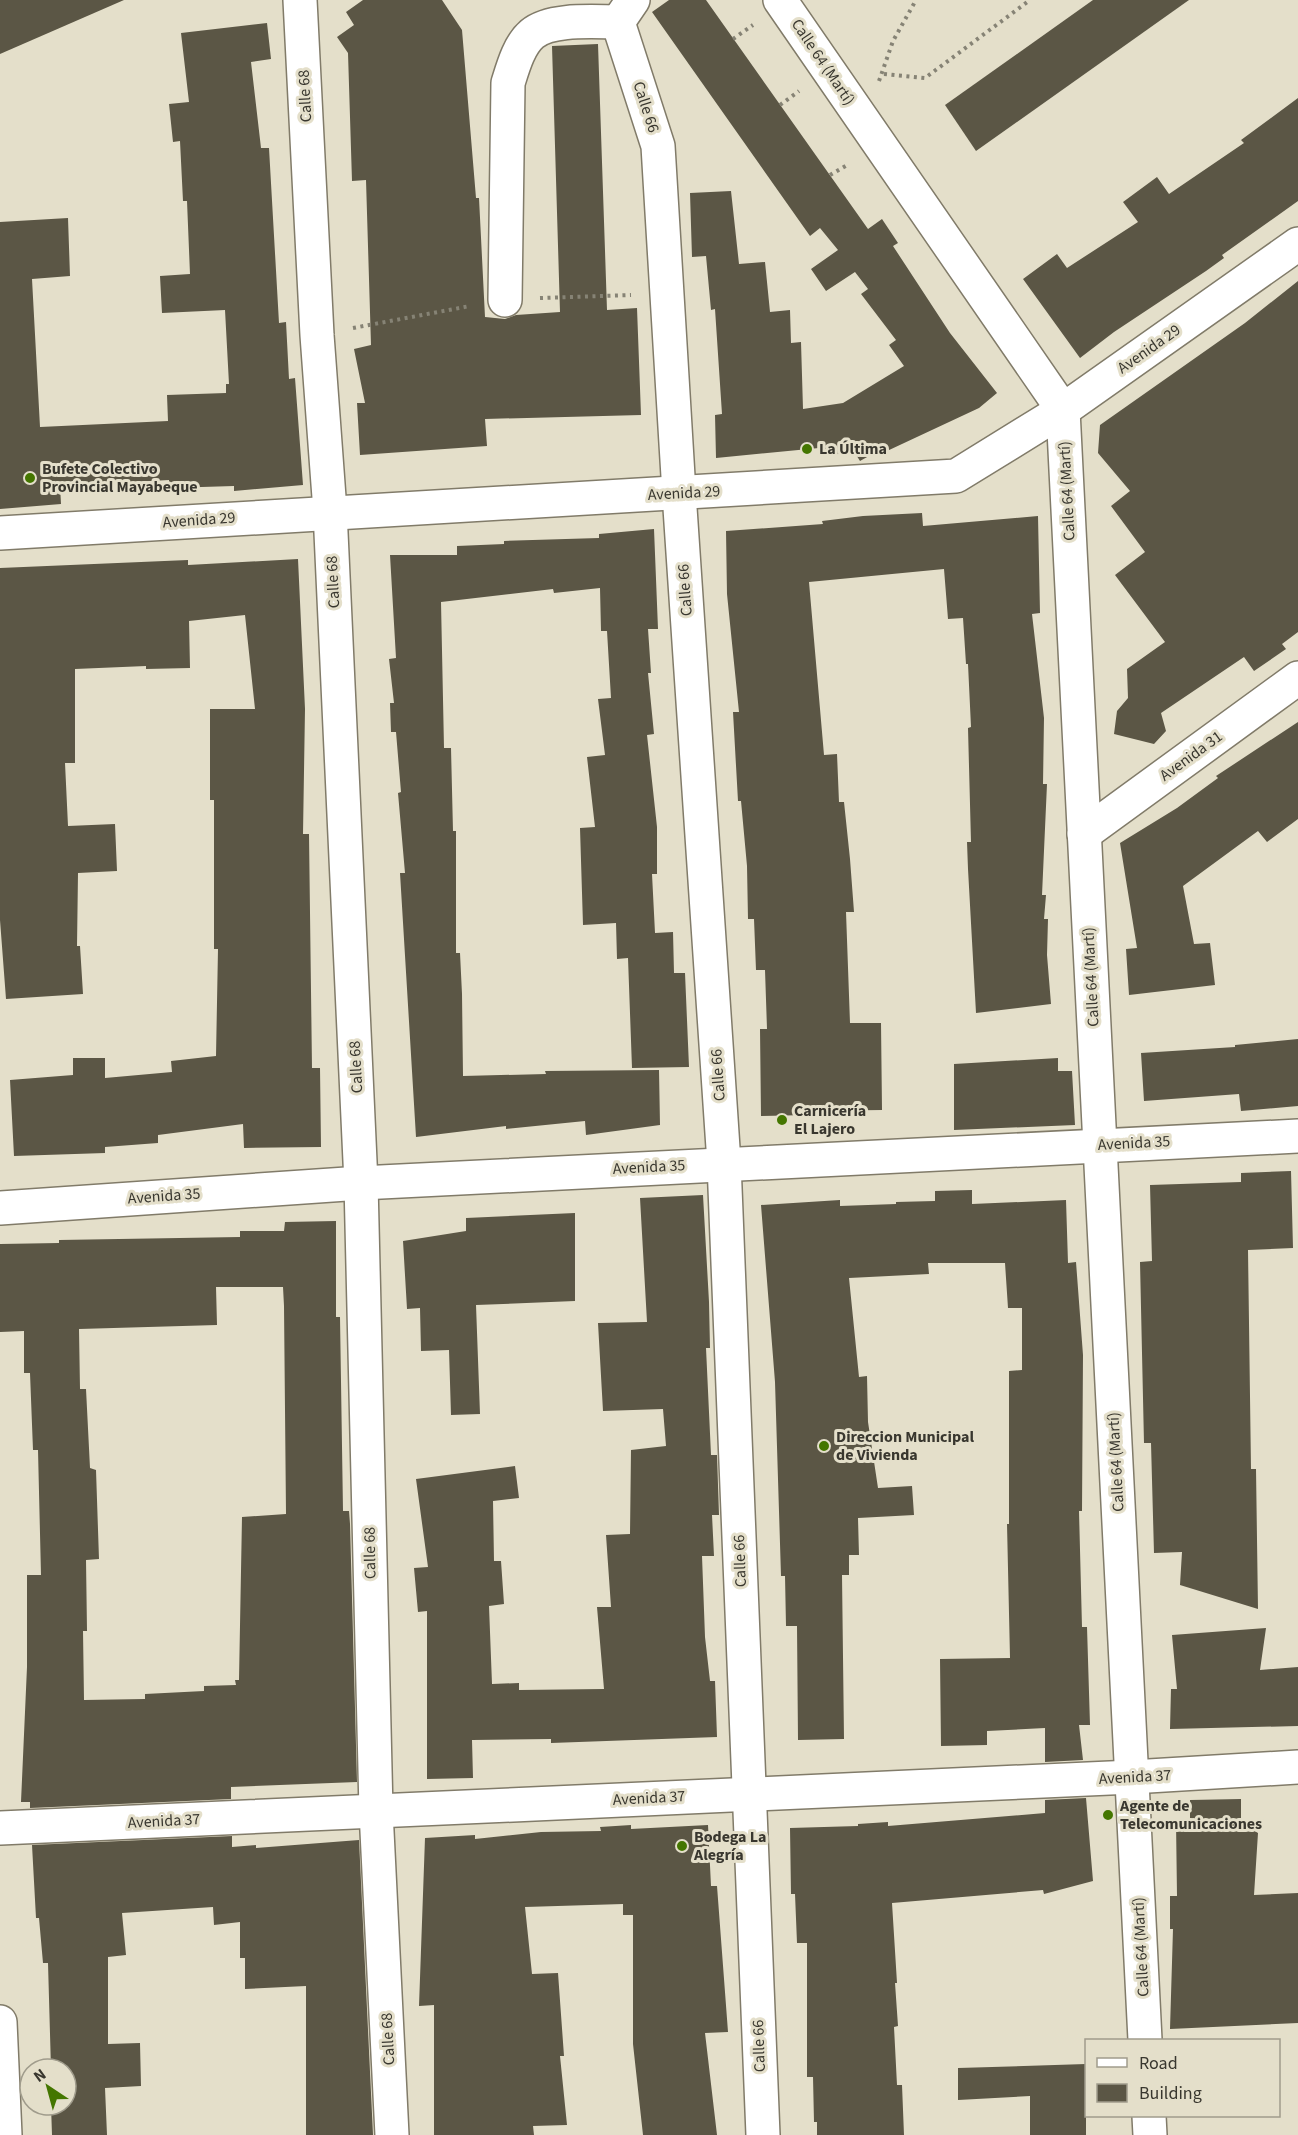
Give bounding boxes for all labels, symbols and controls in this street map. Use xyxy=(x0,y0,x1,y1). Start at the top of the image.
street label: Calle 64 (Martí) xyxy=(786,14,860,110)
street label: Calle 68 xyxy=(293,69,317,123)
street label: Calle 66 xyxy=(627,79,665,135)
street label: Avenida 29 xyxy=(1113,319,1185,379)
place label: La Última xyxy=(819,438,887,460)
street label: Calle 64 (Martí) xyxy=(1053,441,1081,541)
marker: La Última xyxy=(800,442,814,456)
place label: Bufete Colectivo Provincial Mayabeque xyxy=(42,458,198,498)
marker: Bufete Colectivo Provincial Mayabeque xyxy=(23,471,37,485)
street label: Avenida 29 xyxy=(647,480,721,506)
street label: Avenida 29 xyxy=(162,506,236,534)
street label: Calle 68 xyxy=(321,555,345,609)
street label: Calle 66 xyxy=(672,563,698,617)
street label: Avenida 31 xyxy=(1155,726,1227,786)
street label: Calle 64 (Martí) xyxy=(1077,927,1105,1027)
street label: Calle 68 xyxy=(344,1040,368,1094)
street label: Calle 66 xyxy=(705,1048,731,1102)
place label: Carnicería El Lajero xyxy=(794,1100,866,1140)
marker: Carnicería El Lajero xyxy=(775,1113,789,1127)
street label: Avenida 35 xyxy=(1097,1130,1171,1156)
street label: Avenida 35 xyxy=(612,1154,686,1180)
street label: Avenida 35 xyxy=(127,1182,201,1210)
street label: Calle 64 (Martí) xyxy=(1102,1412,1130,1512)
place label: Direccion Municipal de Vivienda xyxy=(836,1426,974,1466)
marker: Direccion Municipal de Vivienda xyxy=(817,1439,831,1453)
street label: Calle 68 xyxy=(359,1527,381,1579)
street label: Calle 66 xyxy=(728,1534,752,1588)
street label: Avenida 37 xyxy=(1098,1764,1172,1790)
street label: Avenida 37 xyxy=(612,1785,686,1811)
place label: Agente de Telecomunicaciones xyxy=(1119,1795,1262,1835)
street label: Avenida 37 xyxy=(127,1808,201,1834)
marker: Agente de Telecomunicaciones xyxy=(1101,1808,1115,1822)
place label: Bodega La Alegría xyxy=(693,1826,766,1866)
marker: Bodega La Alegría xyxy=(675,1839,689,1853)
street label: Calle 64 (Martí) xyxy=(1127,1897,1155,1997)
street label: Calle 68 xyxy=(376,2012,400,2066)
street label: Calle 66 xyxy=(747,2019,771,2073)
legend xyxy=(1085,2039,1280,2117)
text: Road xyxy=(1139,2051,1178,2076)
north arrow xyxy=(18,2057,78,2117)
text: N xyxy=(29,2064,51,2088)
text: Building xyxy=(1139,2081,1202,2106)

